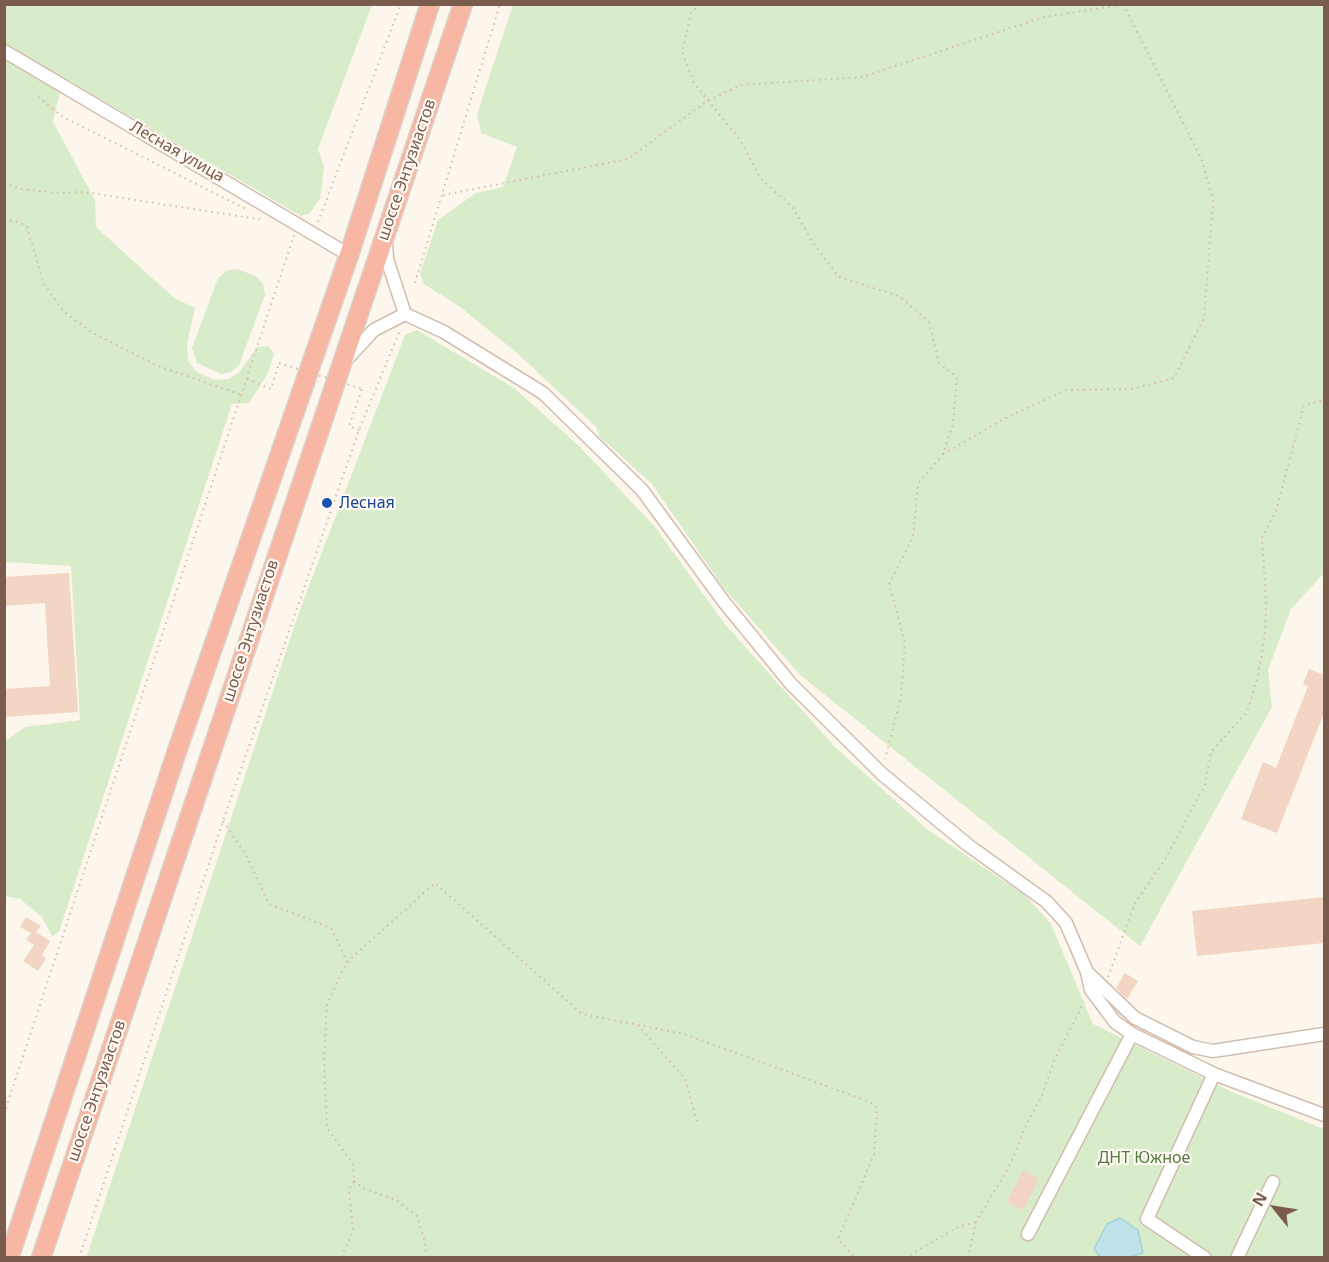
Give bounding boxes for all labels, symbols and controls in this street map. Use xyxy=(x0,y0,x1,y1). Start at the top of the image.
street label: шоссе Энтузиастов xyxy=(374,97,440,243)
street label: Лесная улица xyxy=(127,117,227,187)
place label: Лесная xyxy=(339,493,395,513)
marker: Лесная xyxy=(320,496,334,510)
street label: шоссе Энтузиастов xyxy=(219,557,283,705)
street label: шоссе Энтузиастов xyxy=(64,1018,130,1164)
park label: ДНТ Южное xyxy=(1098,1148,1190,1168)
north arrow xyxy=(1245,1178,1305,1238)
text: N xyxy=(1247,1188,1272,1210)

